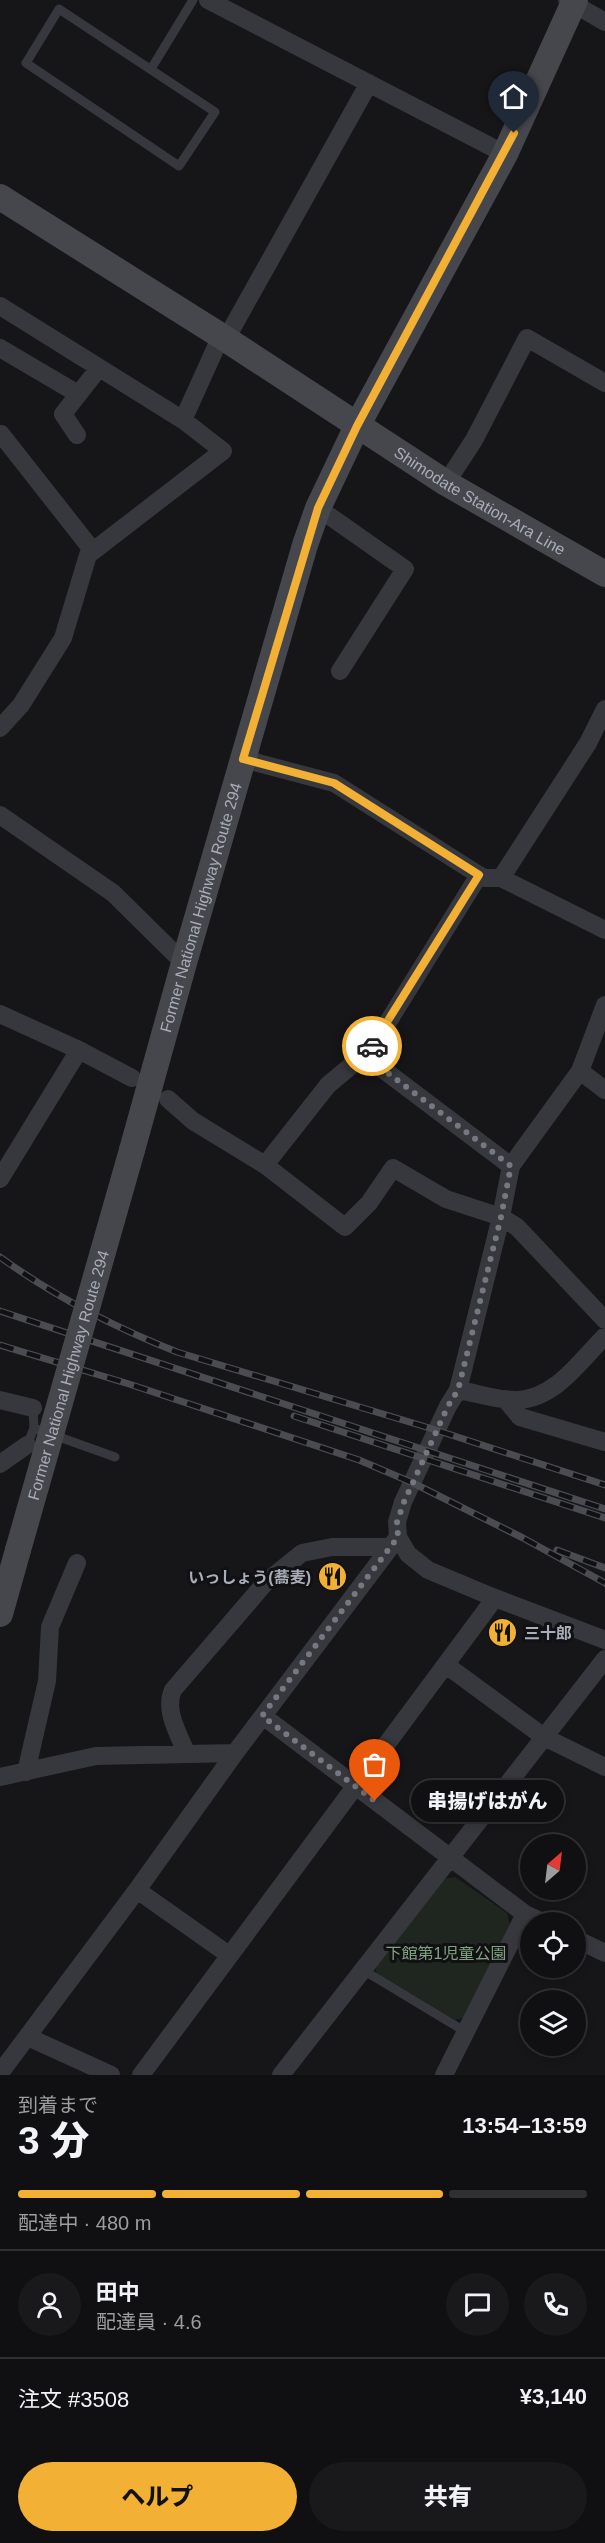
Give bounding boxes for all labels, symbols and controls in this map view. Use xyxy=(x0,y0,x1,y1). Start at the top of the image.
pin xyxy=(488,71,539,133)
icon: home xyxy=(497,80,530,113)
street label: Shimodate Station-Ara Line xyxy=(391,444,568,558)
street label: Former National Highway Route 294 xyxy=(157,781,245,1034)
courier xyxy=(342,1016,402,1076)
icon: car xyxy=(356,1030,389,1063)
street label: Former National Highway Route 294 xyxy=(25,1248,112,1502)
restaurant icon: いっしょう(蕎麦) xyxy=(316,1561,348,1593)
place label: いっしょう(蕎麦) xyxy=(188,1569,311,1586)
restaurant icon: 三十郎 xyxy=(487,1617,519,1649)
place label: 三十郎 xyxy=(524,1625,572,1642)
pin xyxy=(349,1739,400,1801)
icon: bag xyxy=(358,1748,391,1781)
callout: 串揚げはがん xyxy=(411,1780,564,1822)
text: 串揚げはがん xyxy=(428,1790,548,1812)
north arrow xyxy=(520,1834,586,1900)
map controls xyxy=(520,1834,586,2056)
button: locate xyxy=(520,1912,586,1978)
park label: 下館第1児童公園 xyxy=(386,1945,506,1962)
button: layers xyxy=(520,1990,586,2056)
text: 到着まで xyxy=(18,2094,98,2116)
text: 13:54–13:59 xyxy=(462,2113,587,2138)
text: 3 分 xyxy=(18,2119,90,2162)
text: 配達中 · 480 m xyxy=(18,2212,151,2234)
button: person xyxy=(18,2273,81,2336)
button: chat xyxy=(446,2273,509,2336)
button: phone xyxy=(524,2273,587,2336)
text: 田中 xyxy=(96,2280,140,2305)
text: 配達員 · 4.6 xyxy=(96,2311,202,2333)
text: ¥3,140 xyxy=(520,2384,587,2409)
text: 注文 #3508 xyxy=(18,2387,129,2412)
button: ヘルプ xyxy=(18,2462,297,2531)
button: 共有 xyxy=(309,2462,587,2531)

